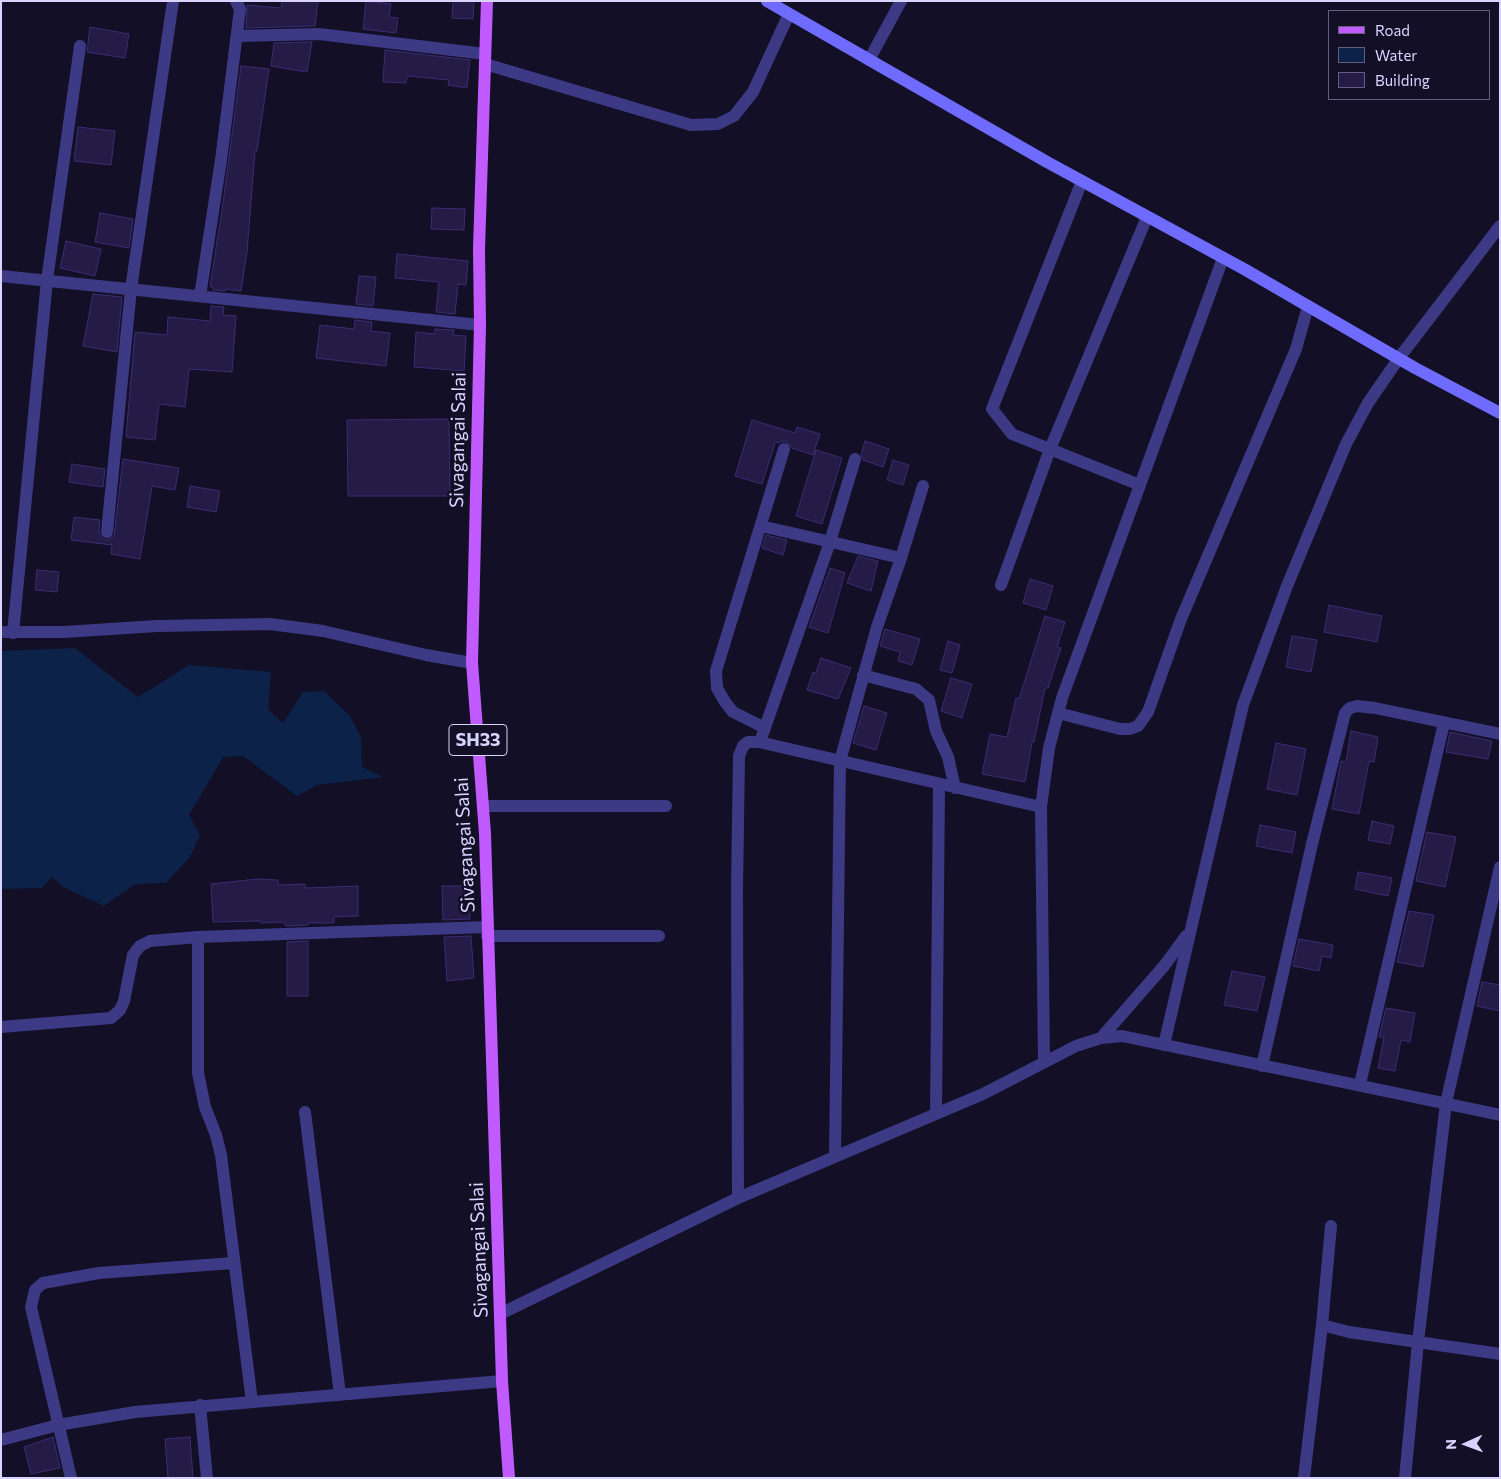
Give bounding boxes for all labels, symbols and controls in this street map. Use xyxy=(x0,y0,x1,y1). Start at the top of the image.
legend xyxy=(1328,10,1491,100)
text: Road xyxy=(1375,21,1410,39)
text: Water xyxy=(1375,46,1417,64)
text: Building xyxy=(1375,71,1430,89)
street label: Sivagangai Salai xyxy=(445,372,471,508)
road number: SH33 xyxy=(449,724,507,756)
street label: Sivagangai Salai xyxy=(450,777,480,913)
street label: Sivagangai Salai xyxy=(465,1182,493,1318)
north arrow xyxy=(1441,1419,1491,1469)
text: N xyxy=(1442,1439,1459,1450)

